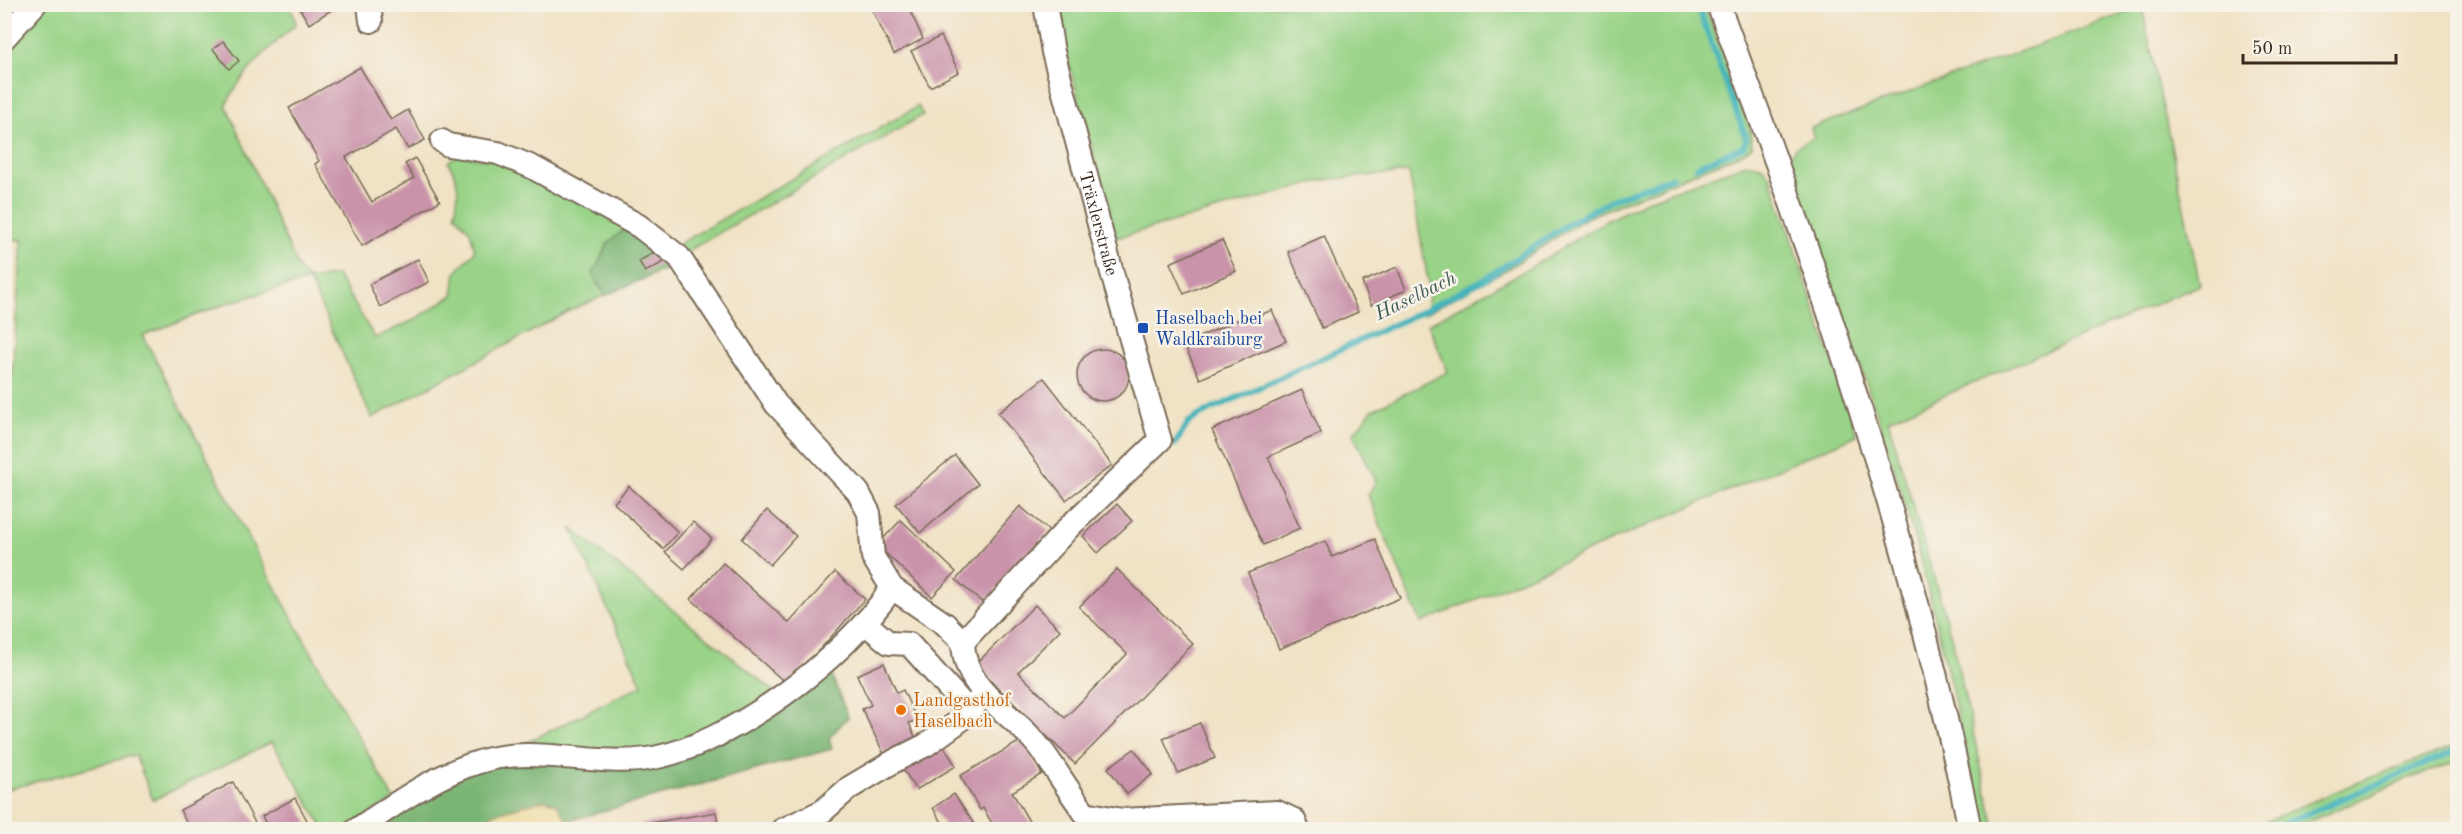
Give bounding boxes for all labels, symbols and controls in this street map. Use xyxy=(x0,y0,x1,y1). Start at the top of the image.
scale bar xyxy=(2243,27,2396,65)
text: 50 m xyxy=(2252,40,2292,58)
street label: Träxlerstraße xyxy=(1075,169,1120,278)
water label: Haselbach xyxy=(1371,268,1460,326)
place label: Haselbach bei Waldkraiburg xyxy=(1155,310,1263,349)
marker: Haselbach bei Waldkraiburg xyxy=(1136,321,1150,335)
place label: Landgasthof Haselbach xyxy=(913,692,1012,731)
marker: Landgasthof Haselbach xyxy=(894,703,908,717)

